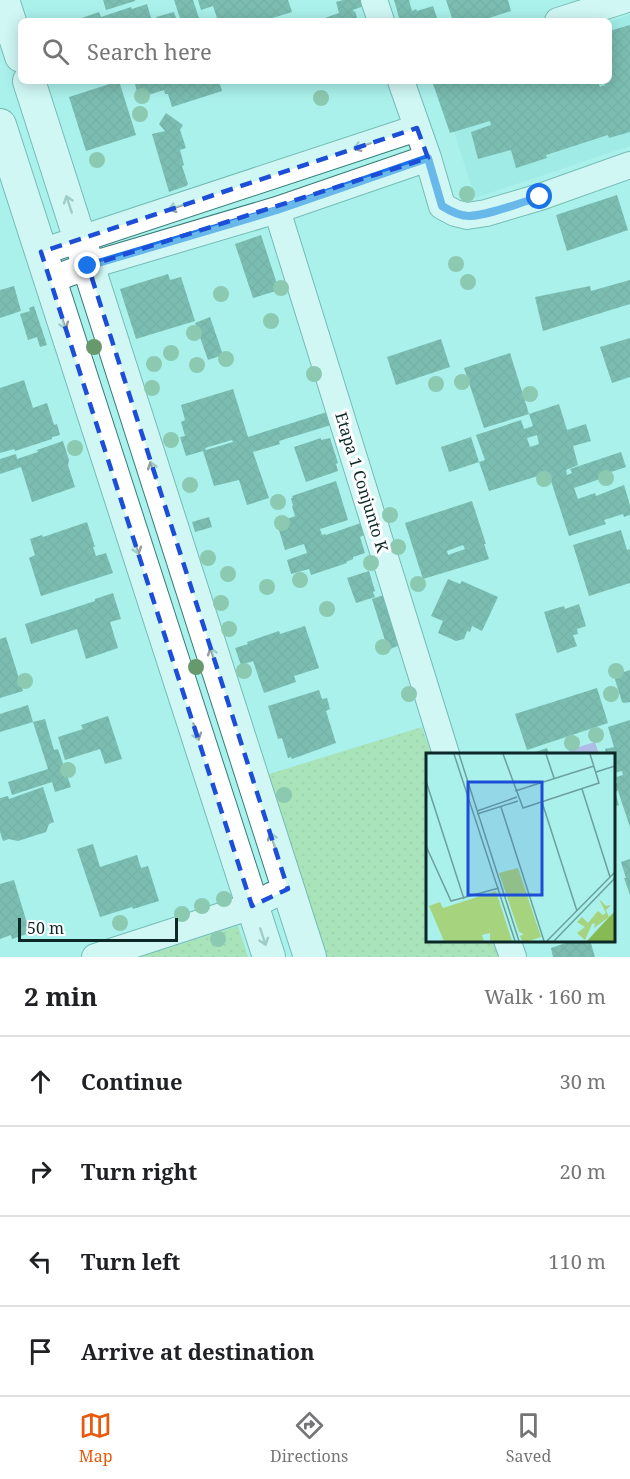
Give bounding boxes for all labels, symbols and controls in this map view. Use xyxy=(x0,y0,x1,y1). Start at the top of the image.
search box xyxy=(18,18,612,84)
icon: search xyxy=(39,35,72,68)
text: Search here xyxy=(87,36,212,66)
one-way arrow xyxy=(353,141,372,152)
route start xyxy=(526,183,552,209)
one-way arrow xyxy=(62,195,73,214)
one-way arrow xyxy=(168,202,187,213)
route end xyxy=(74,252,100,278)
one-way arrow xyxy=(58,311,69,330)
street label: Etapa 1 Conjunto K xyxy=(330,409,394,556)
one-way arrow xyxy=(147,461,158,480)
one-way arrow xyxy=(131,536,142,555)
one-way arrow xyxy=(206,647,217,666)
one-way arrow xyxy=(191,722,202,741)
inset map xyxy=(426,753,615,942)
one-way arrow xyxy=(266,832,277,851)
scale bar xyxy=(18,915,178,942)
text: 50 m xyxy=(27,917,64,939)
one-way arrow xyxy=(258,927,269,946)
text: 2 min xyxy=(24,978,98,1014)
text: Walk · 160 m xyxy=(484,983,606,1010)
icon: ahead xyxy=(24,1065,57,1098)
text: Continue xyxy=(81,1066,183,1096)
text: 30 m xyxy=(560,1068,606,1095)
icon: right xyxy=(24,1155,57,1188)
text: Turn right xyxy=(81,1156,197,1186)
text: 20 m xyxy=(560,1158,606,1185)
icon: left xyxy=(24,1245,57,1278)
text: Turn left xyxy=(81,1246,180,1276)
text: 110 m xyxy=(548,1248,606,1275)
icon: arrive xyxy=(24,1335,57,1368)
text: Arrive at destination xyxy=(81,1336,315,1366)
tab: Map xyxy=(79,1409,113,1467)
tab: Directions xyxy=(270,1409,348,1467)
tab: Saved xyxy=(506,1409,551,1467)

